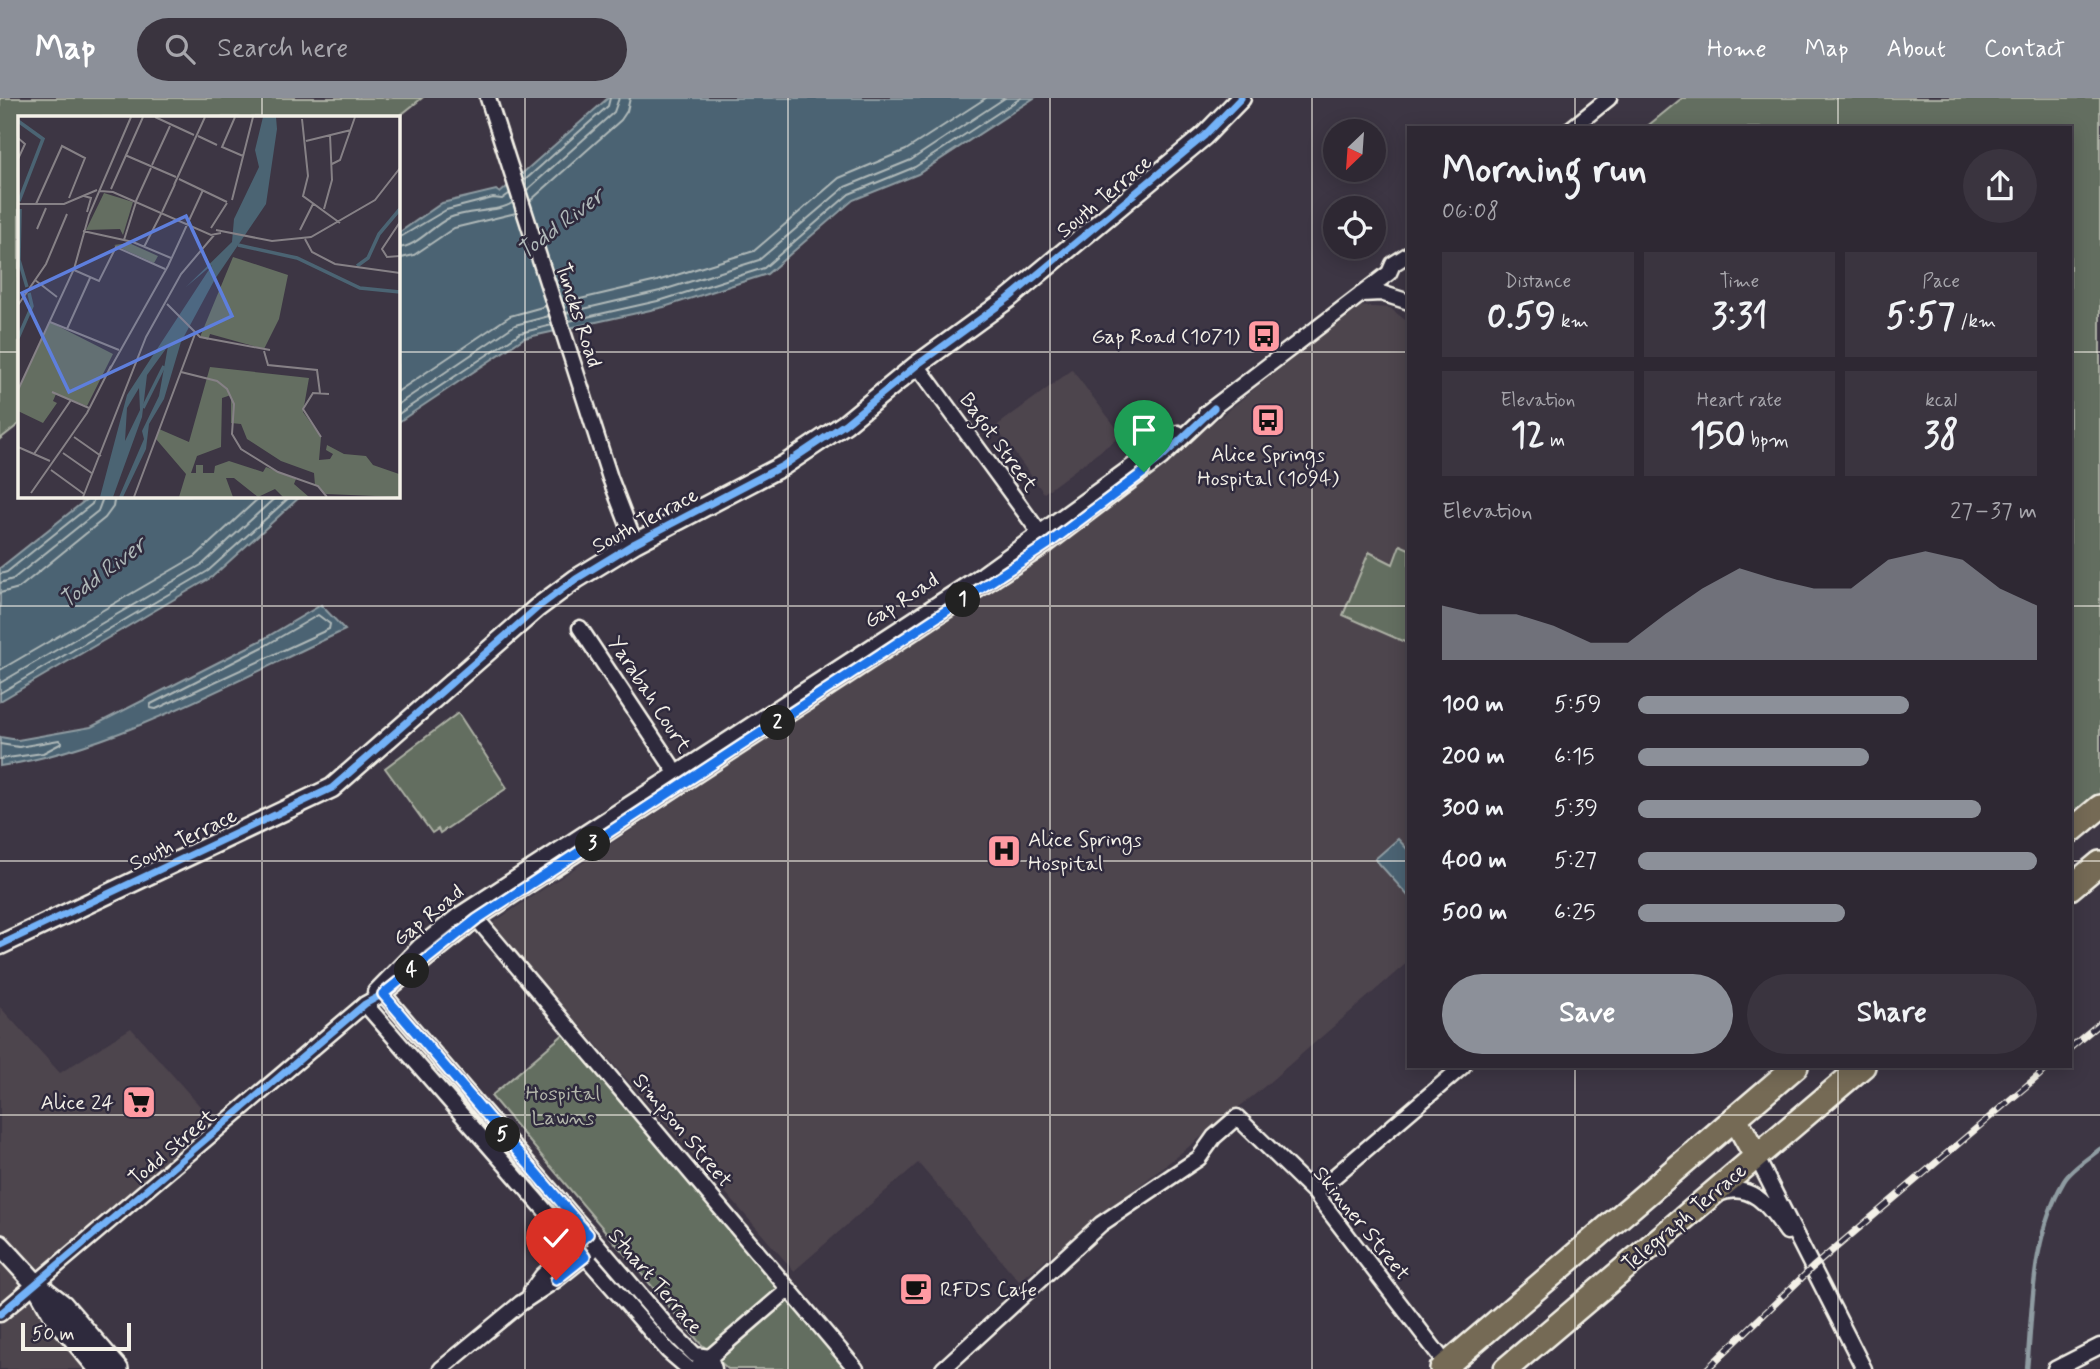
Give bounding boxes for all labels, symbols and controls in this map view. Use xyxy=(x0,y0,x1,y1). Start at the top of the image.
search box xyxy=(137,18,627,81)
text: Map xyxy=(35,27,95,71)
icon: search xyxy=(161,30,199,68)
text: Search here xyxy=(217,32,348,66)
text: Home xyxy=(1707,34,1767,65)
text: Map xyxy=(1805,34,1849,65)
text: About xyxy=(1887,34,1946,65)
text: Contact xyxy=(1984,34,2065,65)
inset map xyxy=(18,116,399,497)
north arrow xyxy=(1323,119,1386,182)
map controls xyxy=(1323,119,1386,259)
text: Morning run xyxy=(1442,146,1647,195)
street label: South Terrace xyxy=(1051,149,1158,245)
button: share xyxy=(1963,149,2037,223)
water label: Todd River xyxy=(512,180,613,267)
button: locate xyxy=(1323,196,1386,259)
text: 06:08 xyxy=(1442,197,1499,227)
street label: Tuncks Road xyxy=(548,260,608,371)
text: Distance xyxy=(1504,269,1571,294)
text: Time xyxy=(1720,269,1759,294)
text: Pace xyxy=(1922,269,1960,294)
text: 0.59 xyxy=(1487,294,1556,340)
text: 3:31 xyxy=(1711,294,1768,340)
text: 5:57 xyxy=(1886,294,1955,340)
text: km xyxy=(1556,309,1589,334)
text: /km xyxy=(1955,309,1996,334)
bus stop icon: Gap Road (1071) xyxy=(1245,317,1283,355)
place label: Gap Road (1071) xyxy=(1091,323,1241,351)
street label: Bagot Street xyxy=(951,387,1044,500)
text: Elevation xyxy=(1500,388,1575,413)
text: Heart rate xyxy=(1697,388,1782,413)
text: kcal xyxy=(1925,388,1957,413)
pin xyxy=(1114,400,1174,472)
bus stop icon: Alice Springs Hospital (1094) xyxy=(1249,401,1287,439)
icon: arrive xyxy=(1125,411,1163,449)
text: 12 xyxy=(1511,413,1545,459)
text: 150 xyxy=(1690,413,1745,459)
text: 38 xyxy=(1924,413,1959,459)
text: m xyxy=(1545,428,1565,453)
text: bpm xyxy=(1745,428,1789,453)
place label: Alice Springs Hospital (1094) xyxy=(1197,441,1339,493)
street label: South Terrace xyxy=(587,481,704,561)
text: Elevation xyxy=(1442,497,1533,527)
text: 27–37 m xyxy=(1950,497,2037,527)
water label: Todd River xyxy=(54,529,155,616)
street label: Gap Road xyxy=(859,566,944,635)
pin: 1 xyxy=(946,582,981,618)
text: 1 xyxy=(958,587,967,612)
street label: Yarabah Court xyxy=(601,631,698,759)
text: 100 m xyxy=(1442,690,1504,720)
text: 5:59 xyxy=(1554,690,1601,720)
pin: 2 xyxy=(760,706,796,740)
text: 2 xyxy=(773,710,782,735)
text: 200 m xyxy=(1442,742,1505,772)
text: 6:15 xyxy=(1554,742,1594,772)
text: 300 m xyxy=(1442,794,1504,824)
text: 5:39 xyxy=(1554,794,1598,824)
street label: South Terrace xyxy=(125,802,242,878)
pin: 3 xyxy=(576,826,610,862)
place label: Alice Springs Hospital xyxy=(1028,826,1142,878)
text: 3 xyxy=(588,831,597,856)
hospital icon: Alice Springs Hospital xyxy=(985,832,1023,870)
text: 400 m xyxy=(1442,846,1507,876)
text: 5:27 xyxy=(1554,846,1597,876)
street label: Gap Road xyxy=(387,878,470,953)
text: 500 m xyxy=(1442,898,1507,928)
text: 6:25 xyxy=(1554,898,1595,928)
pin: 4 xyxy=(394,954,430,988)
text: 4 xyxy=(406,958,417,983)
button: Save xyxy=(1442,974,1733,1054)
button: Share xyxy=(1747,974,2037,1054)
street label: Simpson Street xyxy=(626,1068,738,1194)
park label: Hospital Lawns xyxy=(526,1080,600,1132)
supermarket icon: Alice 24 xyxy=(120,1083,158,1121)
place label: Alice 24 xyxy=(40,1089,114,1117)
street label: Todd Street xyxy=(123,1102,223,1193)
pin: 5 xyxy=(486,1118,520,1152)
text: 5 xyxy=(497,1122,508,1147)
street label: Telegraph Terrace xyxy=(1616,1157,1754,1279)
street label: Skinner Street xyxy=(1306,1161,1416,1287)
pin xyxy=(526,1208,586,1280)
icon: check xyxy=(537,1219,575,1257)
street label: Stuart Terrace xyxy=(601,1223,709,1341)
cafe icon: RFDS Cafe xyxy=(897,1270,935,1308)
place label: RFDS Cafe xyxy=(940,1276,1037,1304)
scale bar xyxy=(21,1320,131,1352)
text: 50 m xyxy=(32,1322,75,1347)

